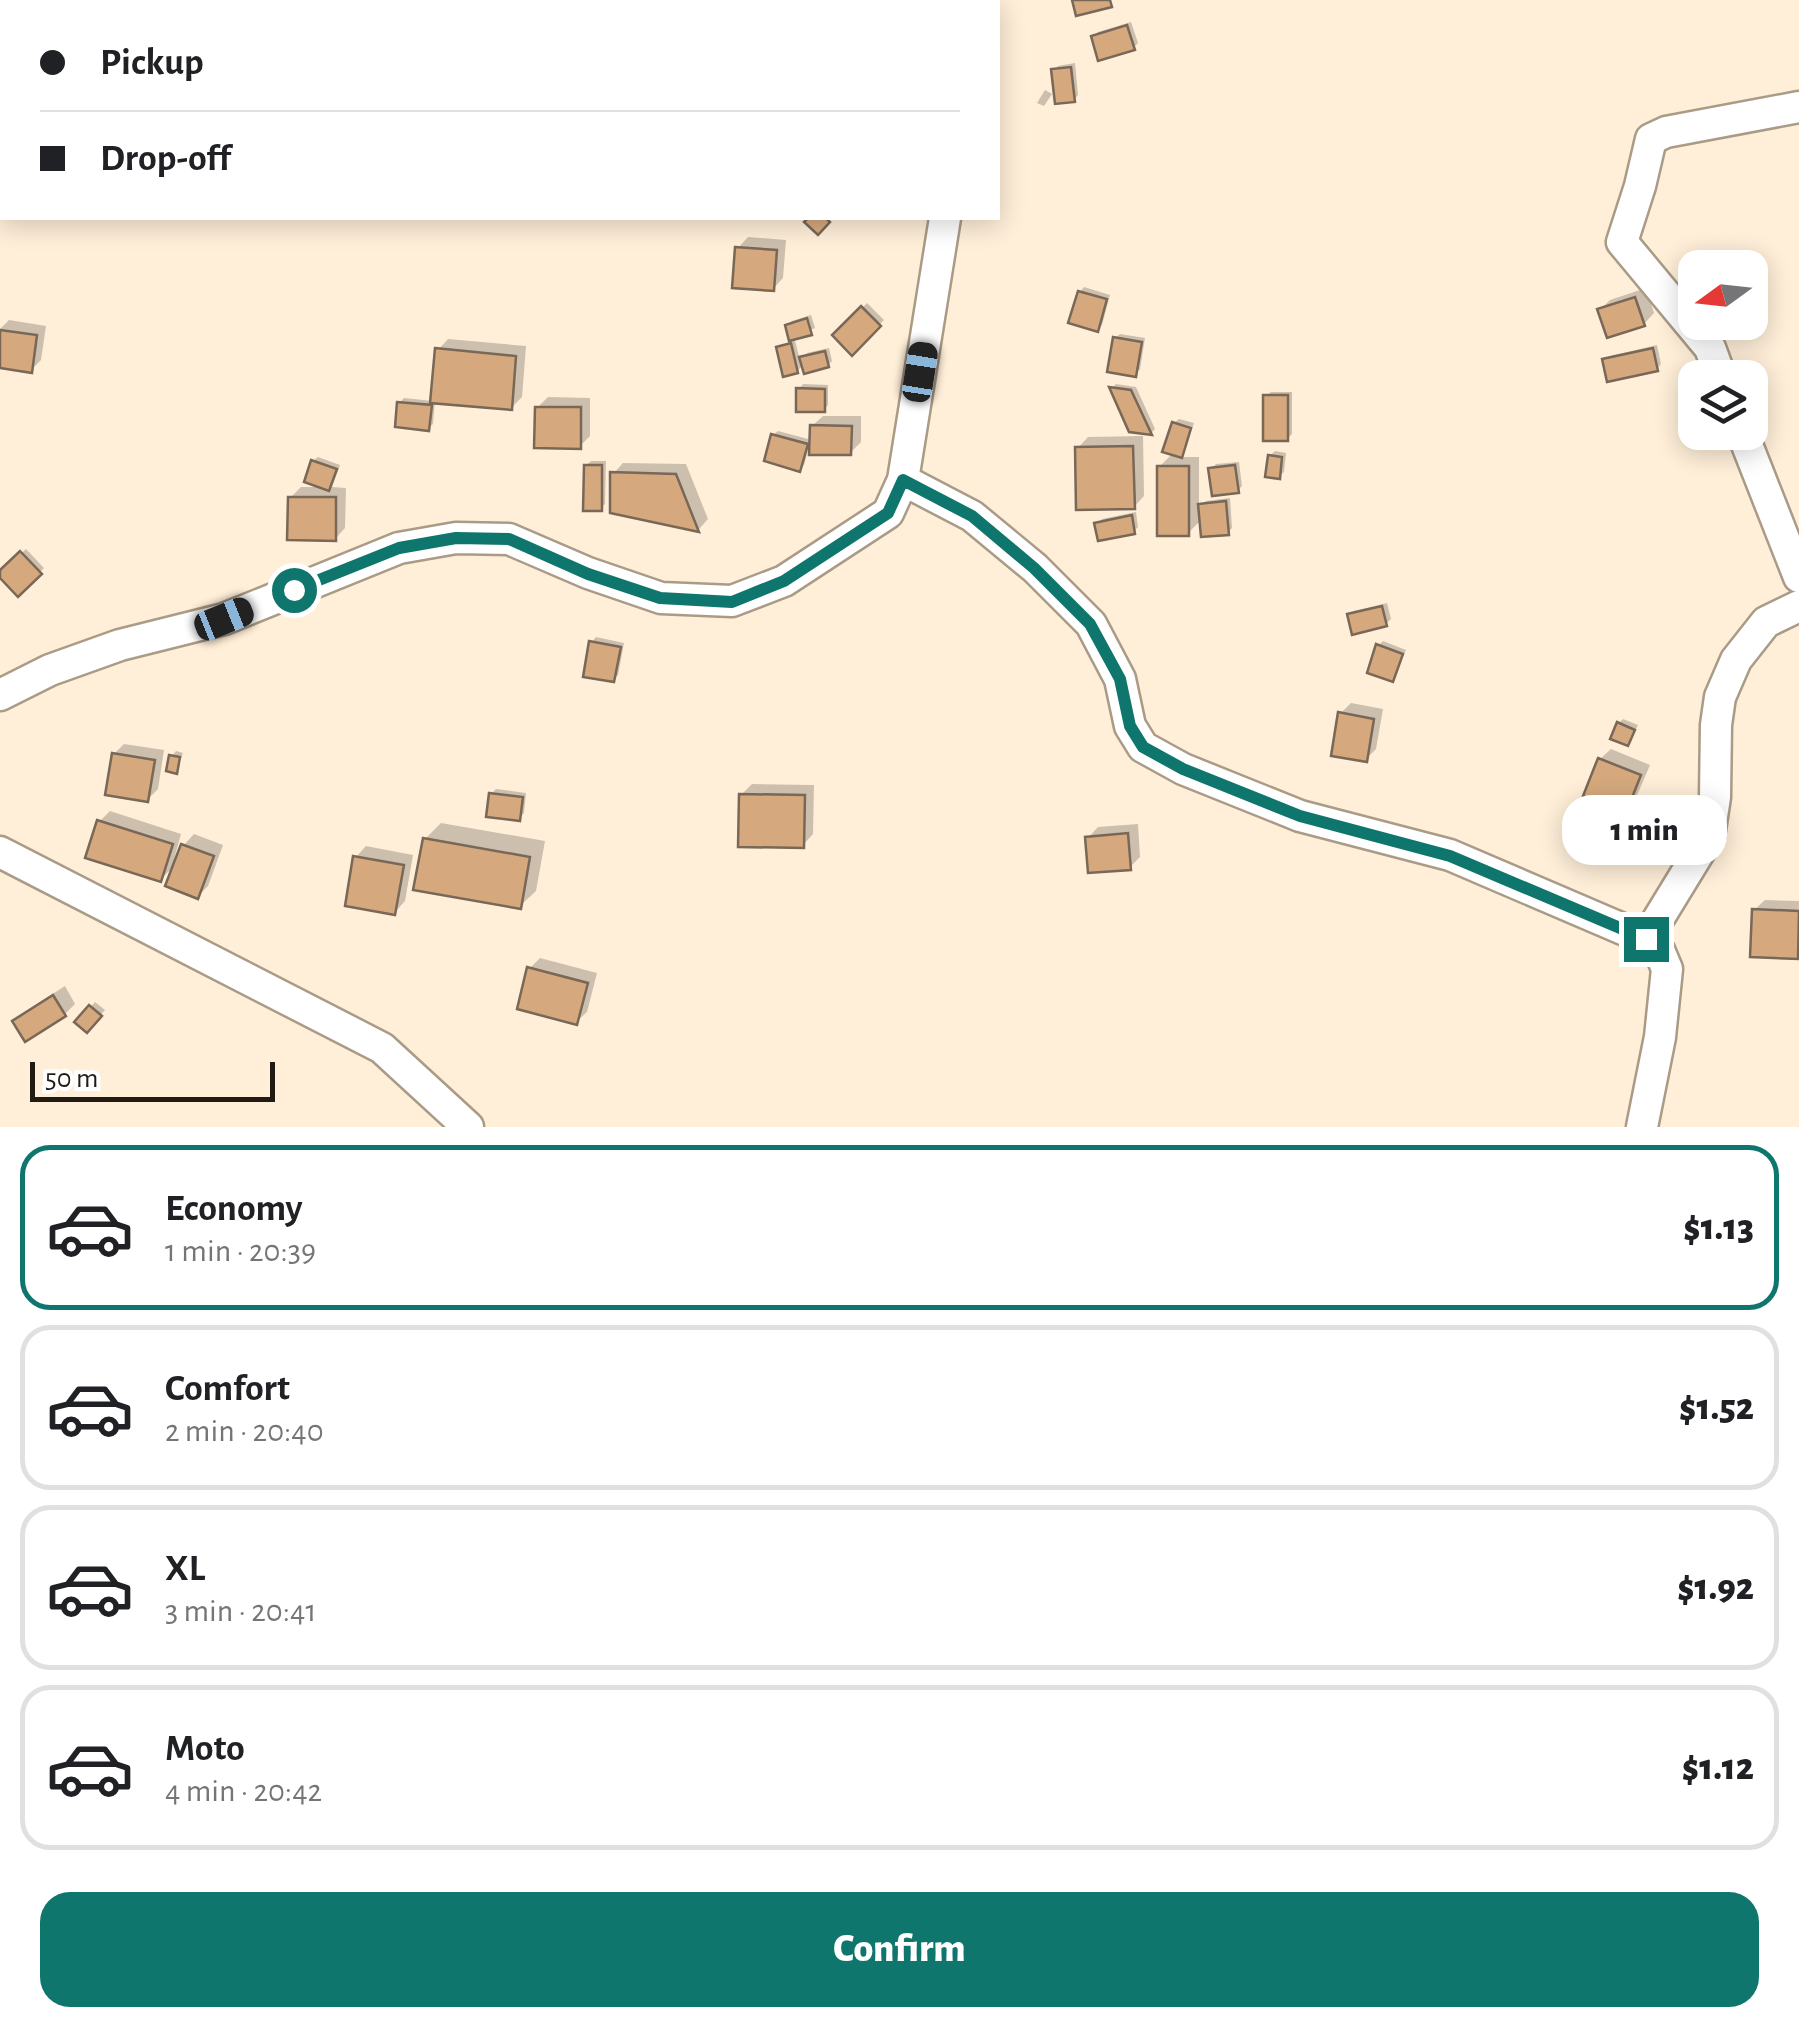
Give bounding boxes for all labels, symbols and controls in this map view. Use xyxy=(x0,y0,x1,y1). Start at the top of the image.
text: Pickup xyxy=(100,44,204,82)
text: Drop-off xyxy=(100,140,231,178)
north arrow xyxy=(1678,250,1768,340)
map controls xyxy=(1678,250,1768,450)
car xyxy=(900,340,940,404)
button: layers xyxy=(1678,360,1768,450)
route start xyxy=(272,568,317,613)
car xyxy=(191,594,257,644)
callout: 1 min xyxy=(1564,794,1728,864)
text: 1 min xyxy=(1610,814,1679,846)
route end xyxy=(1624,917,1669,962)
scale bar xyxy=(30,1057,275,1102)
text: 50 m xyxy=(45,1065,99,1093)
icon: car xyxy=(45,1183,135,1273)
text: Economy xyxy=(165,1190,303,1228)
text: $1.13 xyxy=(1683,1209,1754,1247)
text: 1 min · 20:39 xyxy=(165,1235,316,1267)
icon: car xyxy=(45,1363,135,1453)
text: Comfort xyxy=(165,1370,290,1408)
text: $1.52 xyxy=(1679,1389,1754,1427)
text: 2 min · 20:40 xyxy=(165,1415,324,1447)
icon: car xyxy=(45,1543,135,1633)
text: XL xyxy=(165,1550,205,1588)
text: $1.92 xyxy=(1677,1569,1754,1607)
text: 3 min · 20:41 xyxy=(165,1595,316,1627)
icon: car xyxy=(45,1723,135,1813)
text: Moto xyxy=(165,1730,245,1768)
text: $1.12 xyxy=(1682,1749,1754,1787)
text: 4 min · 20:42 xyxy=(165,1775,322,1807)
button: Confirm xyxy=(40,1892,1759,2007)

